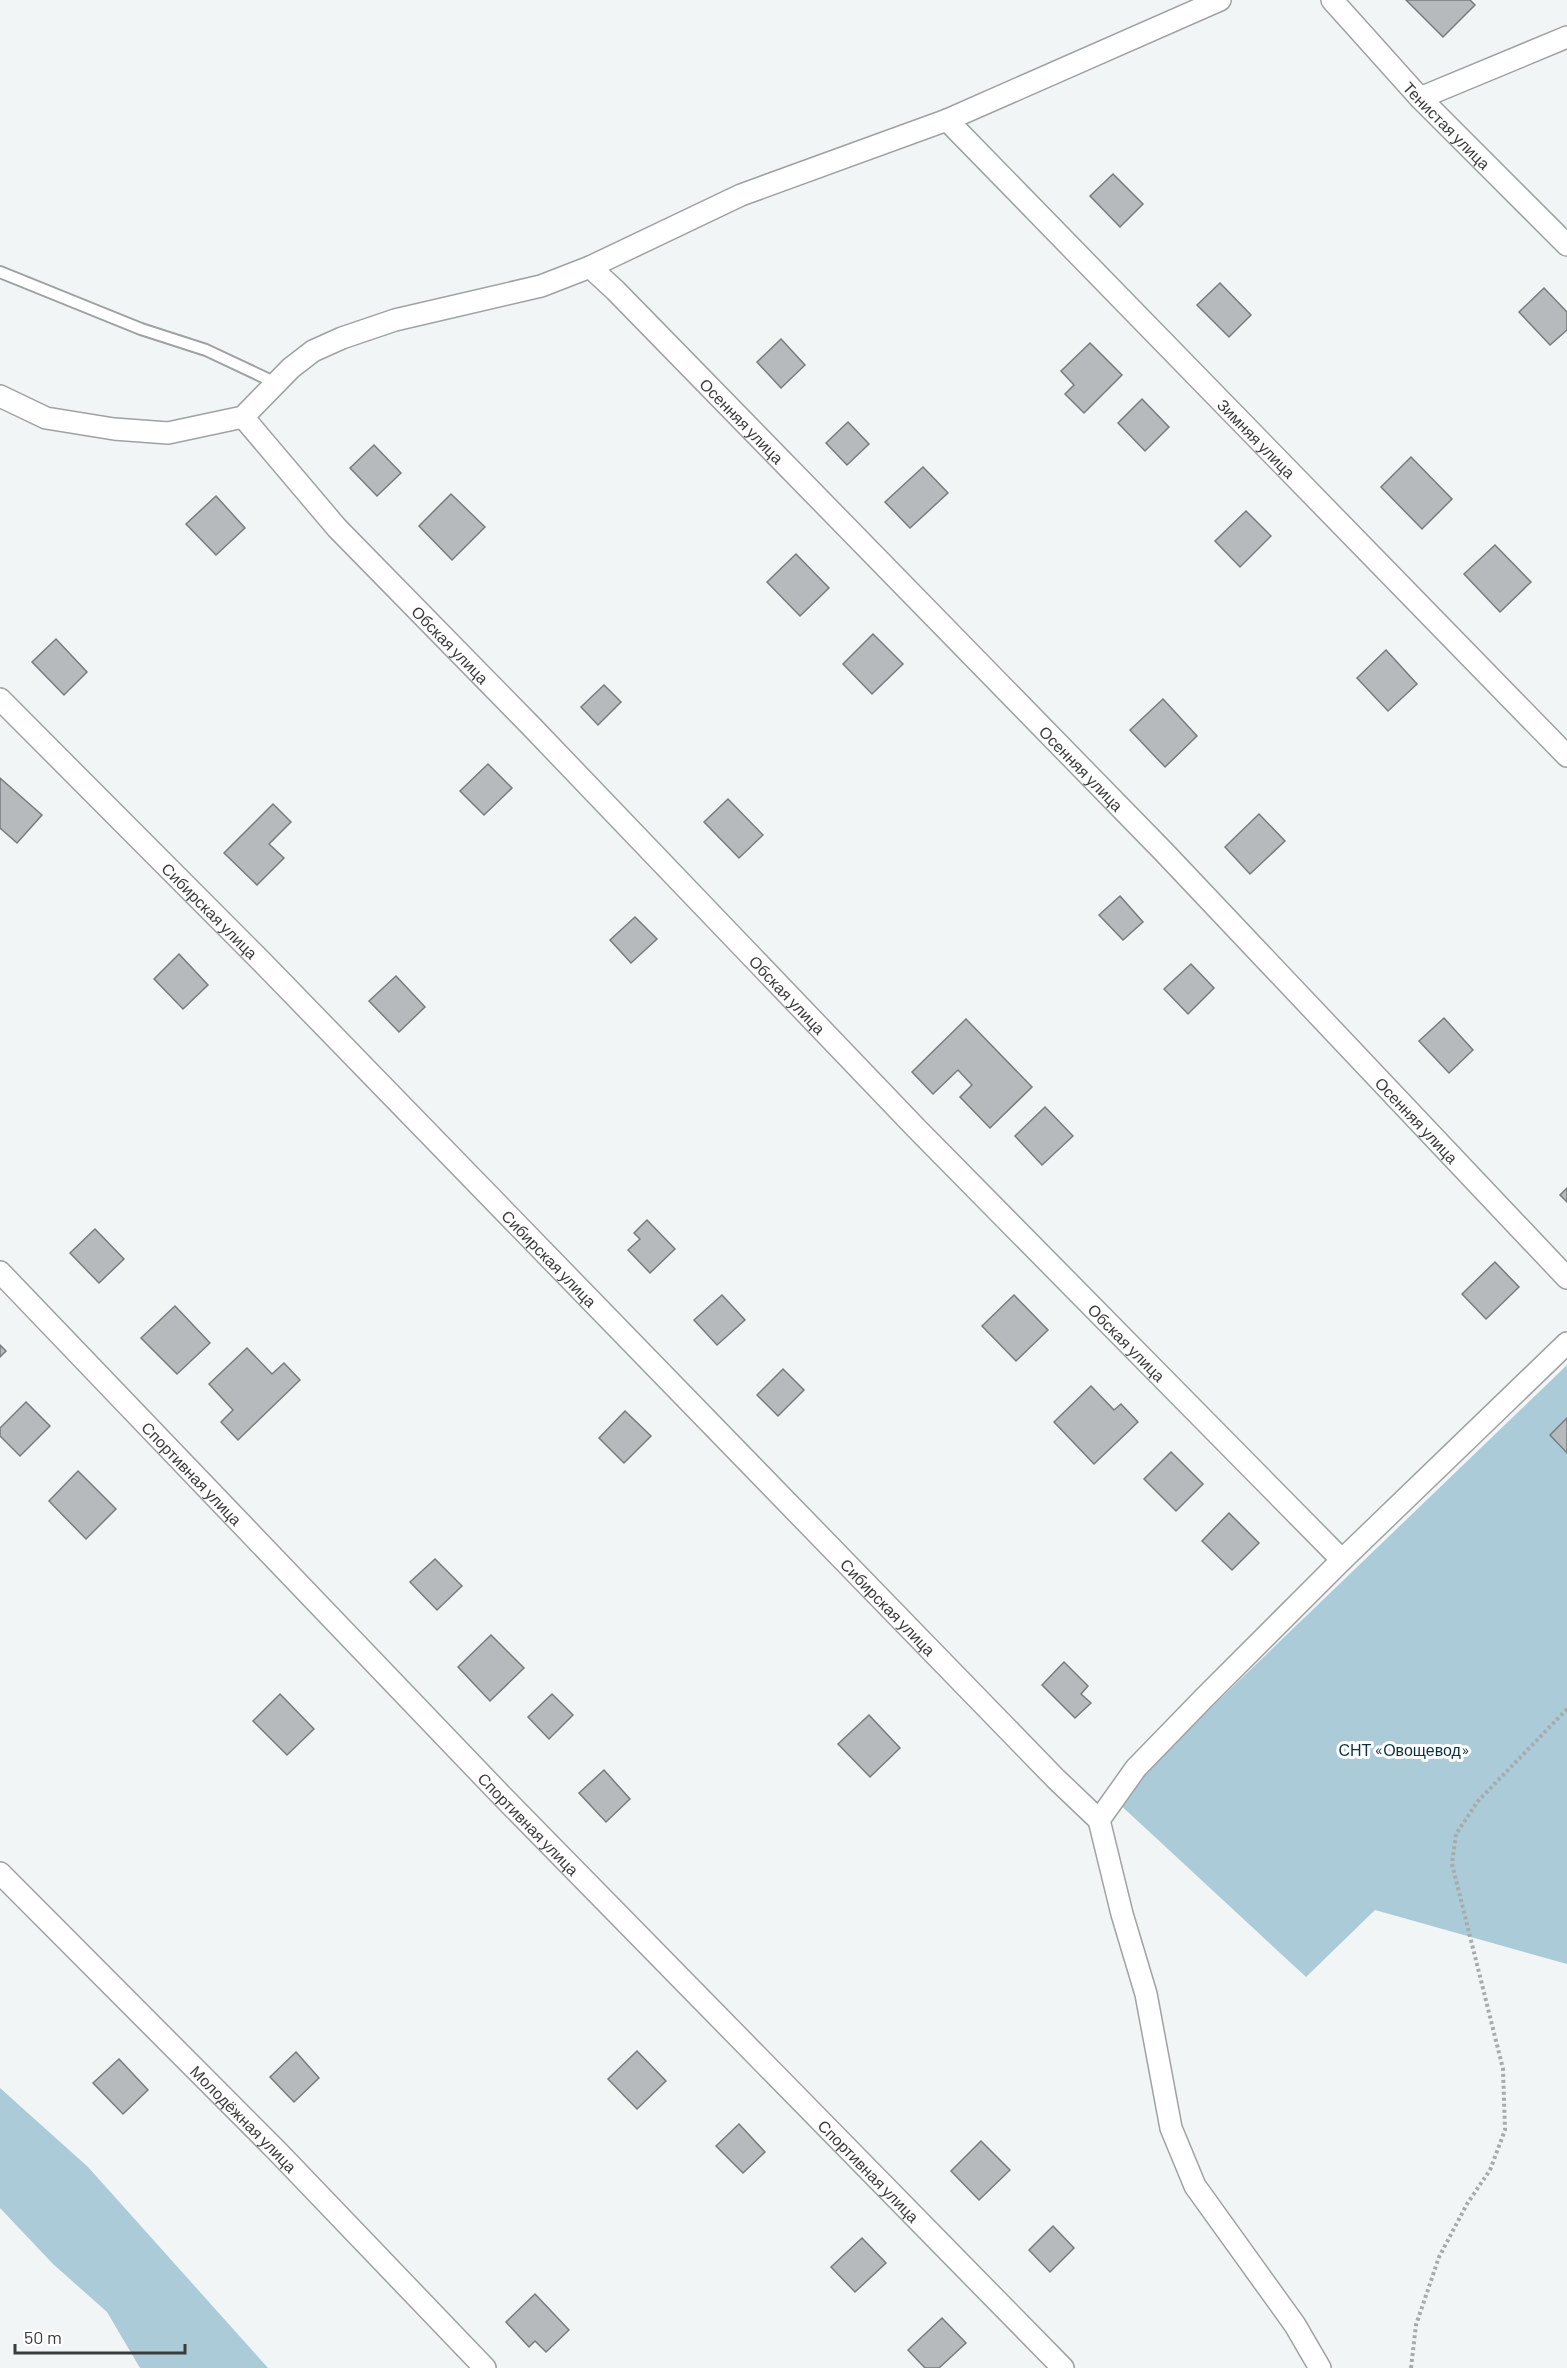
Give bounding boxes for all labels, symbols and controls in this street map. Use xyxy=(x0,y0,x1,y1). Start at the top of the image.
street label: Тенистая улица xyxy=(1400,77,1495,173)
street label: Осенняя улица xyxy=(696,374,788,467)
street label: Зимняя улица xyxy=(1214,394,1300,482)
street label: Обская улица xyxy=(408,601,493,687)
street label: Осенняя улица xyxy=(1036,721,1128,814)
street label: Сибирская улица xyxy=(159,858,262,962)
street label: Обская улица xyxy=(746,951,830,1037)
street label: Осенняя улица xyxy=(1372,1073,1462,1167)
street label: Сибирская улица xyxy=(498,1206,601,1310)
street label: Обская улица xyxy=(1085,1299,1170,1385)
street label: Спортивная улица xyxy=(138,1417,246,1529)
street label: Сибирская улица xyxy=(837,1554,940,1659)
park label: СНТ «Овощевод» xyxy=(1338,1740,1470,1759)
street label: Спортивная улица xyxy=(475,1768,583,1879)
street label: Молодёжная улица xyxy=(187,2061,301,2176)
street label: Спортивная улица xyxy=(815,2115,924,2226)
scale bar xyxy=(15,2317,184,2355)
text: 50 m xyxy=(24,2326,62,2348)

